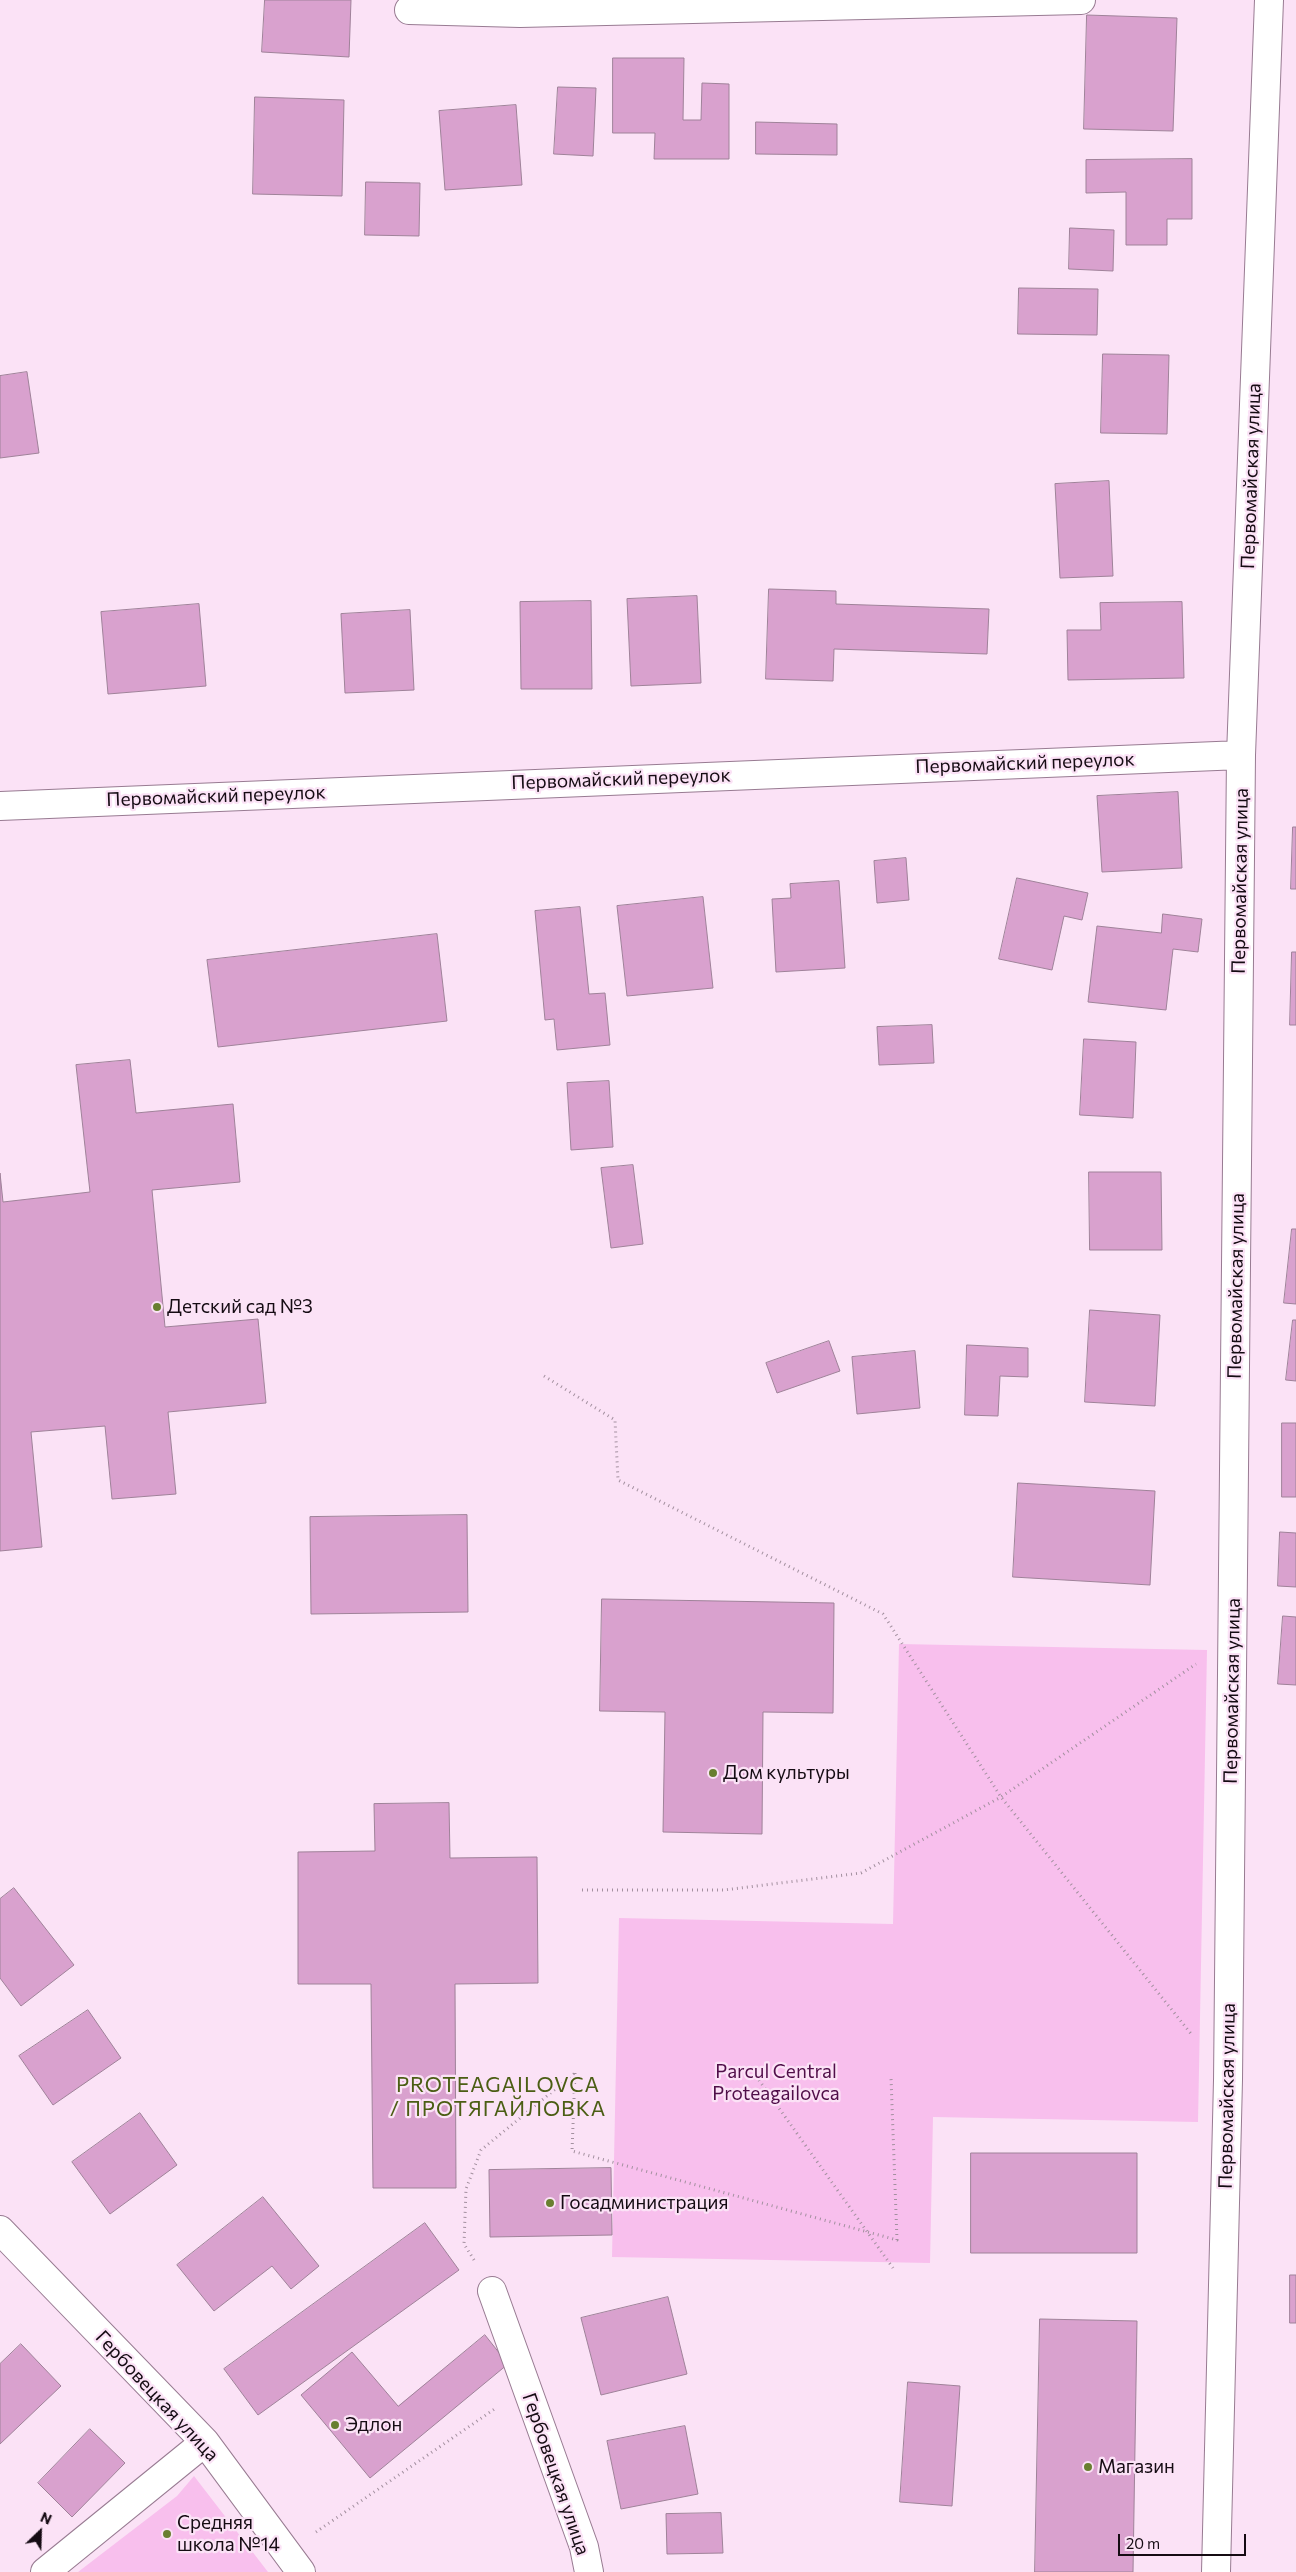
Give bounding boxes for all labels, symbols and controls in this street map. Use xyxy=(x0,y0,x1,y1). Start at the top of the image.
street label: Первомайская улица xyxy=(1236,383,1266,569)
street label: Первомайский переулок xyxy=(915,748,1135,778)
street label: Первомайский переулок xyxy=(511,764,731,794)
street label: Первомайский переулок xyxy=(106,781,326,811)
street label: Первомайская улица xyxy=(1227,788,1253,974)
street label: Первомайская улица xyxy=(1223,1193,1249,1379)
place label: Детский сад №3 xyxy=(167,1296,313,1318)
marker: Детский сад №3 xyxy=(151,1301,163,1313)
street label: Первомайская улица xyxy=(1219,1598,1245,1784)
place label: Дом культуры xyxy=(723,1762,850,1784)
marker: Дом культуры xyxy=(707,1767,719,1779)
street label: Первомайская улица xyxy=(1214,2003,1240,2189)
park label: Parcul Central Proteagailovca xyxy=(712,2061,840,2105)
district label: PROTEAGAILOVCA / ПРОТЯГАЙЛОВКА xyxy=(388,2072,608,2122)
place label: Госадминистрация xyxy=(560,2192,728,2214)
marker: Госадминистрация xyxy=(544,2197,556,2209)
street label: Гербовецкая улица xyxy=(91,2326,223,2466)
street label: Гербовецкая улица xyxy=(518,2390,594,2558)
place label: Эдлон xyxy=(345,2414,402,2436)
marker: Эдлон xyxy=(329,2419,341,2431)
place label: Магазин xyxy=(1098,2456,1175,2478)
marker: Магазин xyxy=(1082,2461,1094,2473)
north arrow xyxy=(15,2507,65,2557)
text: N xyxy=(38,2508,55,2528)
place label: Средняя школа №14 xyxy=(177,2512,280,2556)
scale bar xyxy=(1121,2524,1248,2556)
marker: Средняя школа №14 xyxy=(161,2528,173,2540)
text: 20 m xyxy=(1126,2534,1160,2552)

